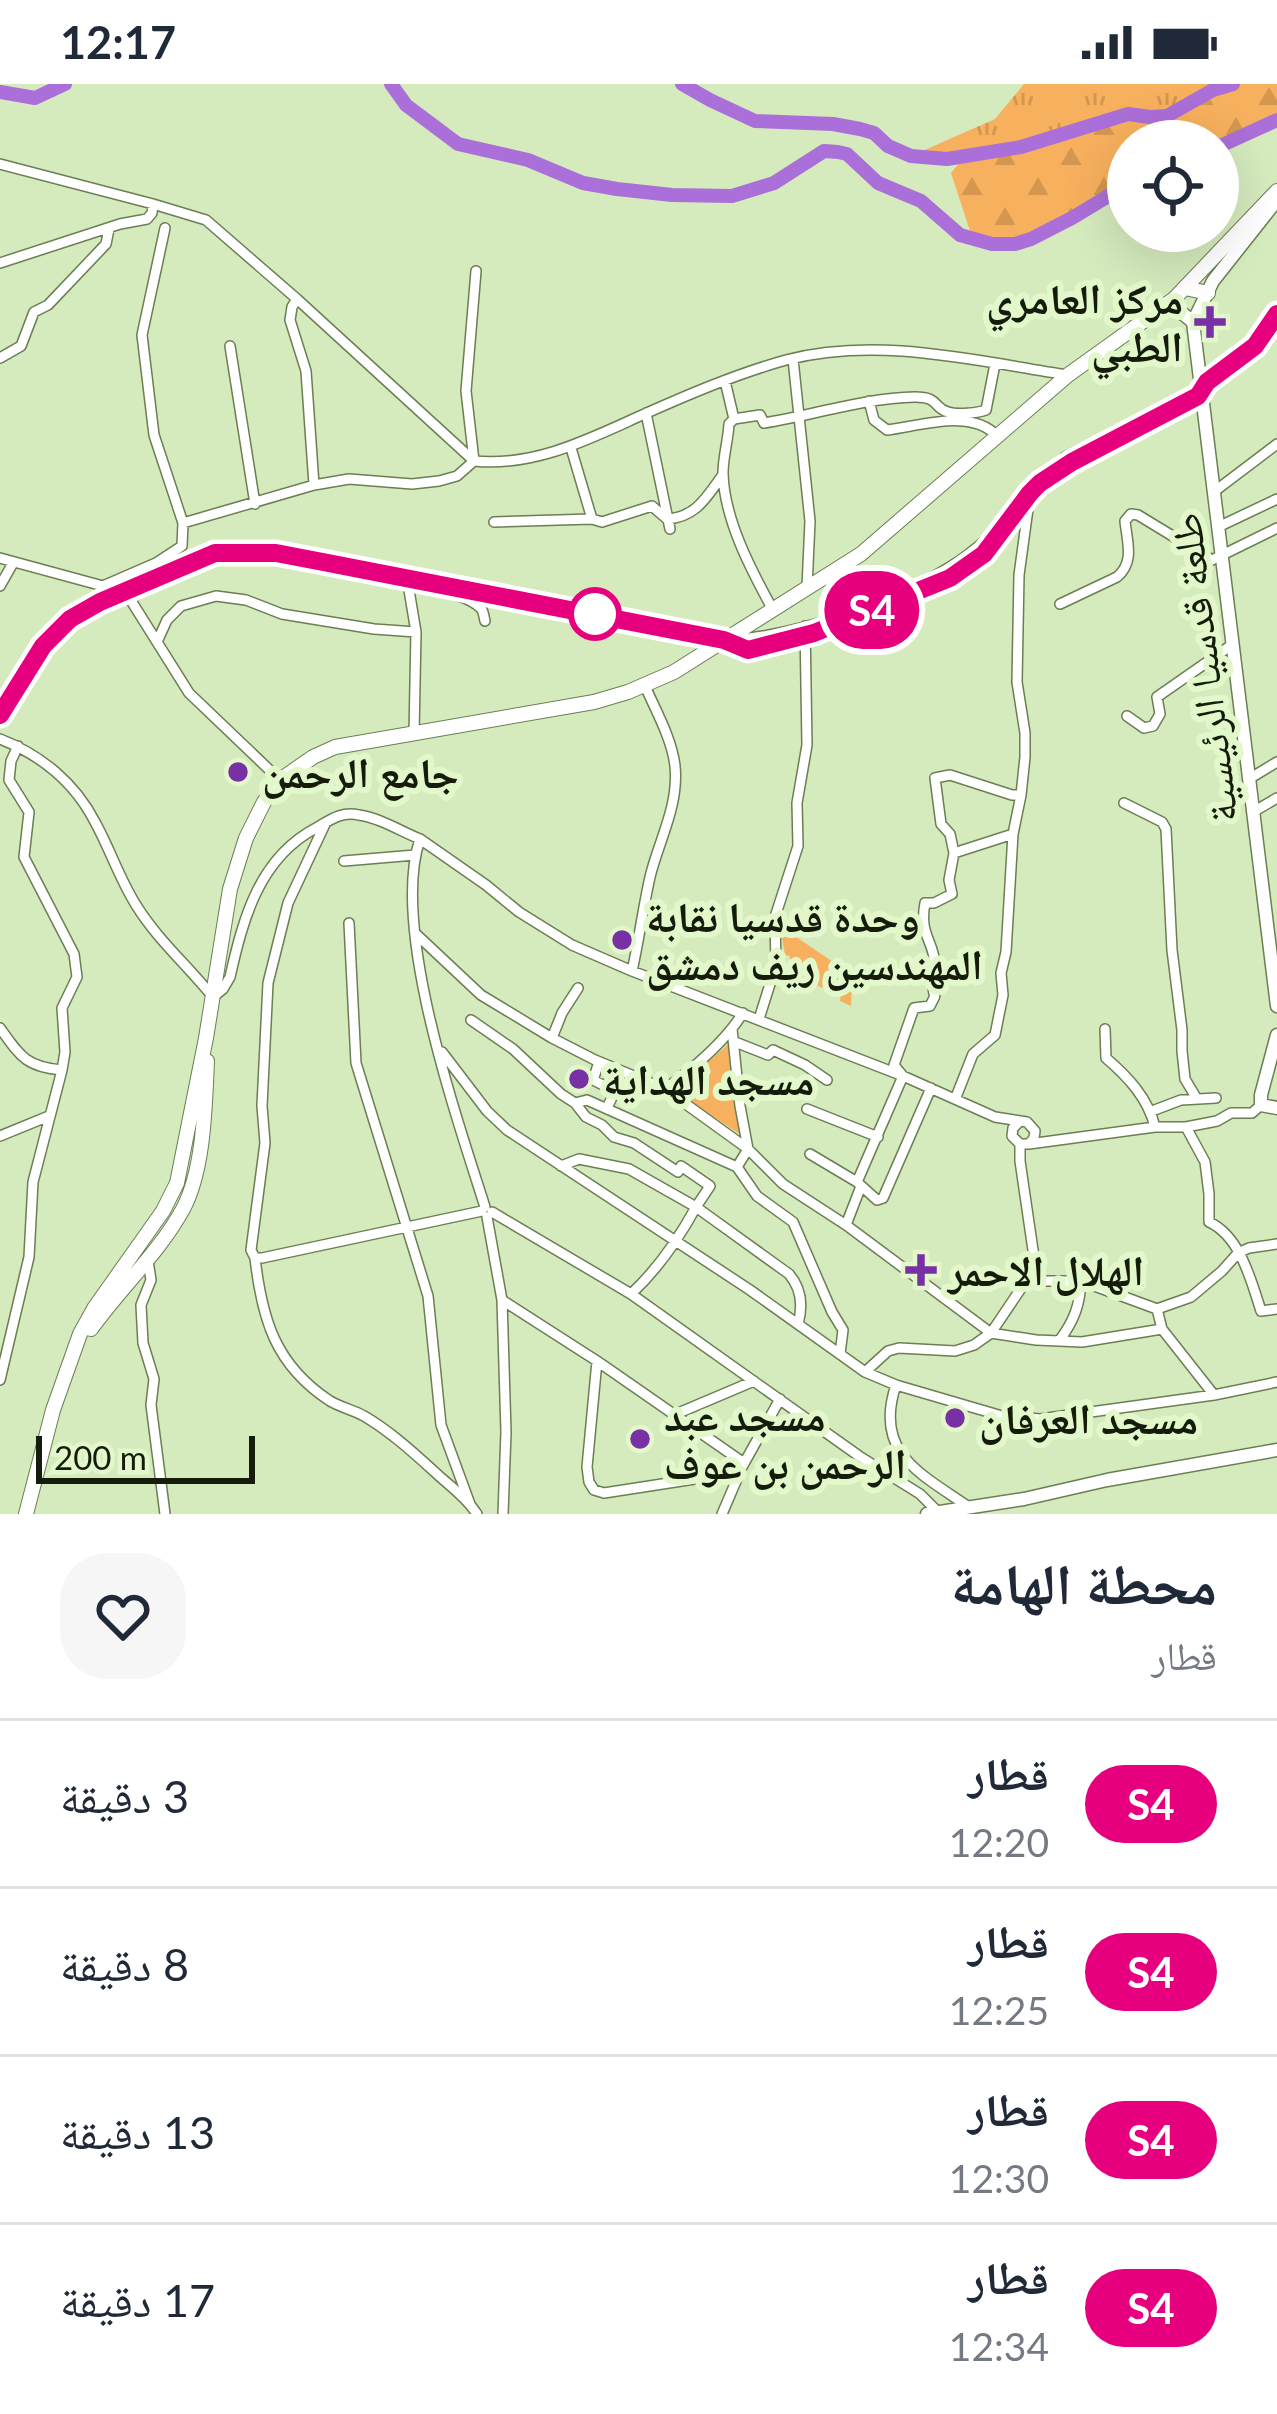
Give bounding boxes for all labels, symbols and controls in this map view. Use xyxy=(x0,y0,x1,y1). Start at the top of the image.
text: 12:17 xyxy=(60,15,176,69)
map controls xyxy=(1107,120,1239,252)
button: locate xyxy=(1107,120,1239,252)
place label: مركز العامري الطبي xyxy=(986,273,1183,380)
marker: مركز العامري الطبي xyxy=(1194,306,1226,338)
street label: طلعة قدسيا الرئيسية xyxy=(1159,510,1247,826)
line badge: S4 xyxy=(818,571,926,649)
text: S4 xyxy=(848,585,896,635)
unlabelled marker xyxy=(570,589,620,639)
place label: جامع الرحمن xyxy=(262,747,459,801)
marker: جامع الرحمن xyxy=(225,759,251,785)
place label: وحدة قدسيا نقابة المهندسين ريف دمشق xyxy=(646,891,983,991)
marker: وحدة قدسيا نقابة المهندسين ريف دمشق xyxy=(609,927,635,953)
place label: مسجد الهداية xyxy=(603,1054,814,1104)
marker: مسجد الهداية xyxy=(566,1066,592,1092)
place label: الهلال الاحمر xyxy=(946,1245,1144,1296)
marker: الهلال الاحمر xyxy=(905,1254,937,1286)
place label: مسجد عبد الرحمن بن عوف xyxy=(664,1390,906,1490)
place label: مسجد العرفان xyxy=(979,1393,1198,1445)
marker: مسجد العرفان xyxy=(942,1405,968,1431)
marker: مسجد عبد الرحمن بن عوف xyxy=(627,1426,653,1452)
scale bar xyxy=(36,1430,255,1483)
text: 200 m xyxy=(54,1437,147,1477)
text: محطة الهامة xyxy=(951,1549,1217,1617)
button: heart xyxy=(60,1553,186,1679)
text: قطار xyxy=(1151,1632,1217,1678)
text: قطار xyxy=(968,1746,1049,1800)
text: 3 دقيقة xyxy=(60,1769,189,1823)
text: S4 xyxy=(1127,1779,1175,1829)
text: 12:20 xyxy=(949,1819,1049,1865)
text: قطار xyxy=(968,1914,1049,1968)
text: 8 دقيقة xyxy=(60,1937,189,1991)
text: S4 xyxy=(1127,1947,1175,1997)
text: 12:25 xyxy=(949,1987,1049,2033)
text: قطار xyxy=(968,2082,1049,2136)
text: 13 دقيقة xyxy=(60,2105,215,2159)
text: S4 xyxy=(1127,2115,1175,2165)
text: 12:30 xyxy=(949,2155,1049,2201)
text: قطار xyxy=(968,2250,1049,2304)
text: 17 دقيقة xyxy=(60,2273,215,2327)
text: S4 xyxy=(1127,2283,1175,2333)
text: 12:34 xyxy=(949,2323,1049,2369)

